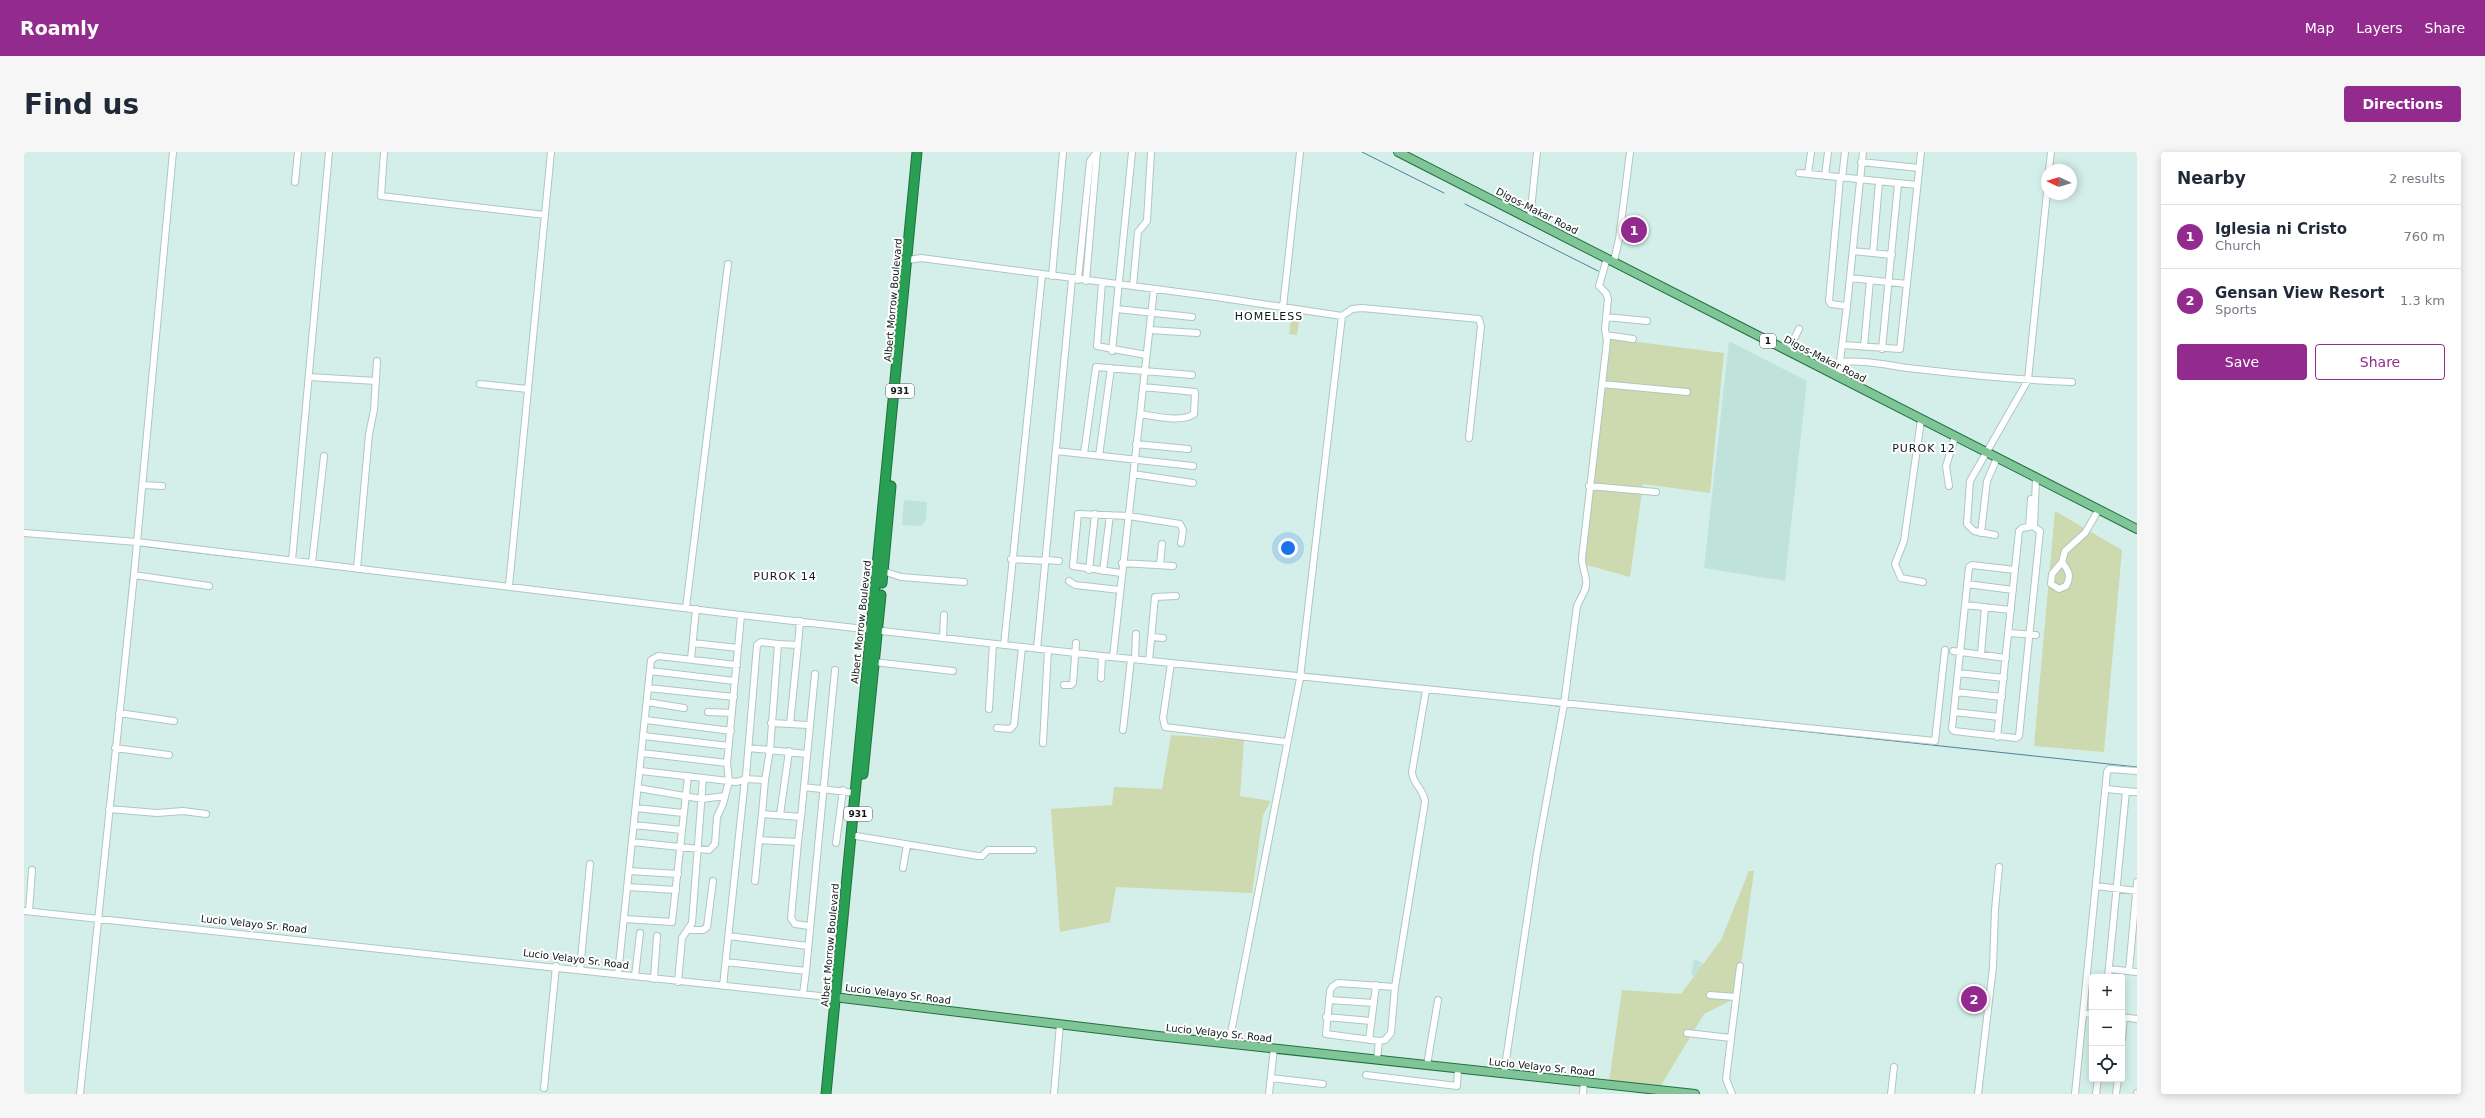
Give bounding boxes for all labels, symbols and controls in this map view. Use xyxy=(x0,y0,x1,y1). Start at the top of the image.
text: Roamly xyxy=(20,17,99,39)
text: Map xyxy=(2305,20,2334,36)
text: Layers xyxy=(2356,20,2403,36)
text: Share xyxy=(2425,20,2465,36)
button: Directions xyxy=(2344,86,2461,122)
text: Find us xyxy=(24,88,139,121)
north arrow xyxy=(2041,164,2077,200)
text: Nearby xyxy=(2177,168,2246,188)
text: 2 results xyxy=(2389,171,2445,186)
street label: Digos-Makar Road xyxy=(1494,186,1580,236)
pin: 1 xyxy=(1621,215,1647,245)
text: Iglesia ni Cristo xyxy=(2215,220,2347,238)
text: 1 xyxy=(2185,229,2195,244)
text: 760 m xyxy=(2403,229,2445,244)
street label: Albert Morrow Boulevard xyxy=(882,238,904,362)
text: Church xyxy=(2215,238,2261,253)
text: Gensan View Resort xyxy=(2215,284,2384,302)
text: 2 xyxy=(2185,293,2195,308)
text: 1.3 km xyxy=(2400,293,2445,308)
text: Sports xyxy=(2215,302,2257,317)
district label: HOMELESS xyxy=(1235,310,1303,323)
road number: 1 xyxy=(1760,334,1776,348)
street label: Digos-Makar Road xyxy=(1782,334,1868,384)
button: Save xyxy=(2177,344,2307,380)
button: Share xyxy=(2315,344,2445,380)
road number: 931 xyxy=(886,384,914,398)
district label: PUROK 12 xyxy=(1892,442,1956,455)
your location xyxy=(1278,538,1298,558)
street label: Albert Morrow Boulevard xyxy=(849,560,873,684)
district label: PUROK 14 xyxy=(753,570,817,583)
road number: 931 xyxy=(844,807,872,821)
street label: Albert Morrow Boulevard xyxy=(819,883,841,1007)
street label: Lucio Velayo Sr. Road xyxy=(200,913,308,935)
street label: Lucio Velayo Sr. Road xyxy=(522,947,630,971)
map controls xyxy=(2089,974,2125,1082)
button: + xyxy=(2089,974,2125,1010)
street label: Lucio Velayo Sr. Road xyxy=(844,982,952,1006)
pin: 2 xyxy=(1961,984,1987,1014)
button: − xyxy=(2089,1010,2125,1046)
street label: Lucio Velayo Sr. Road xyxy=(1165,1022,1273,1044)
button: locate xyxy=(2089,1046,2125,1082)
street label: Lucio Velayo Sr. Road xyxy=(1488,1056,1596,1078)

